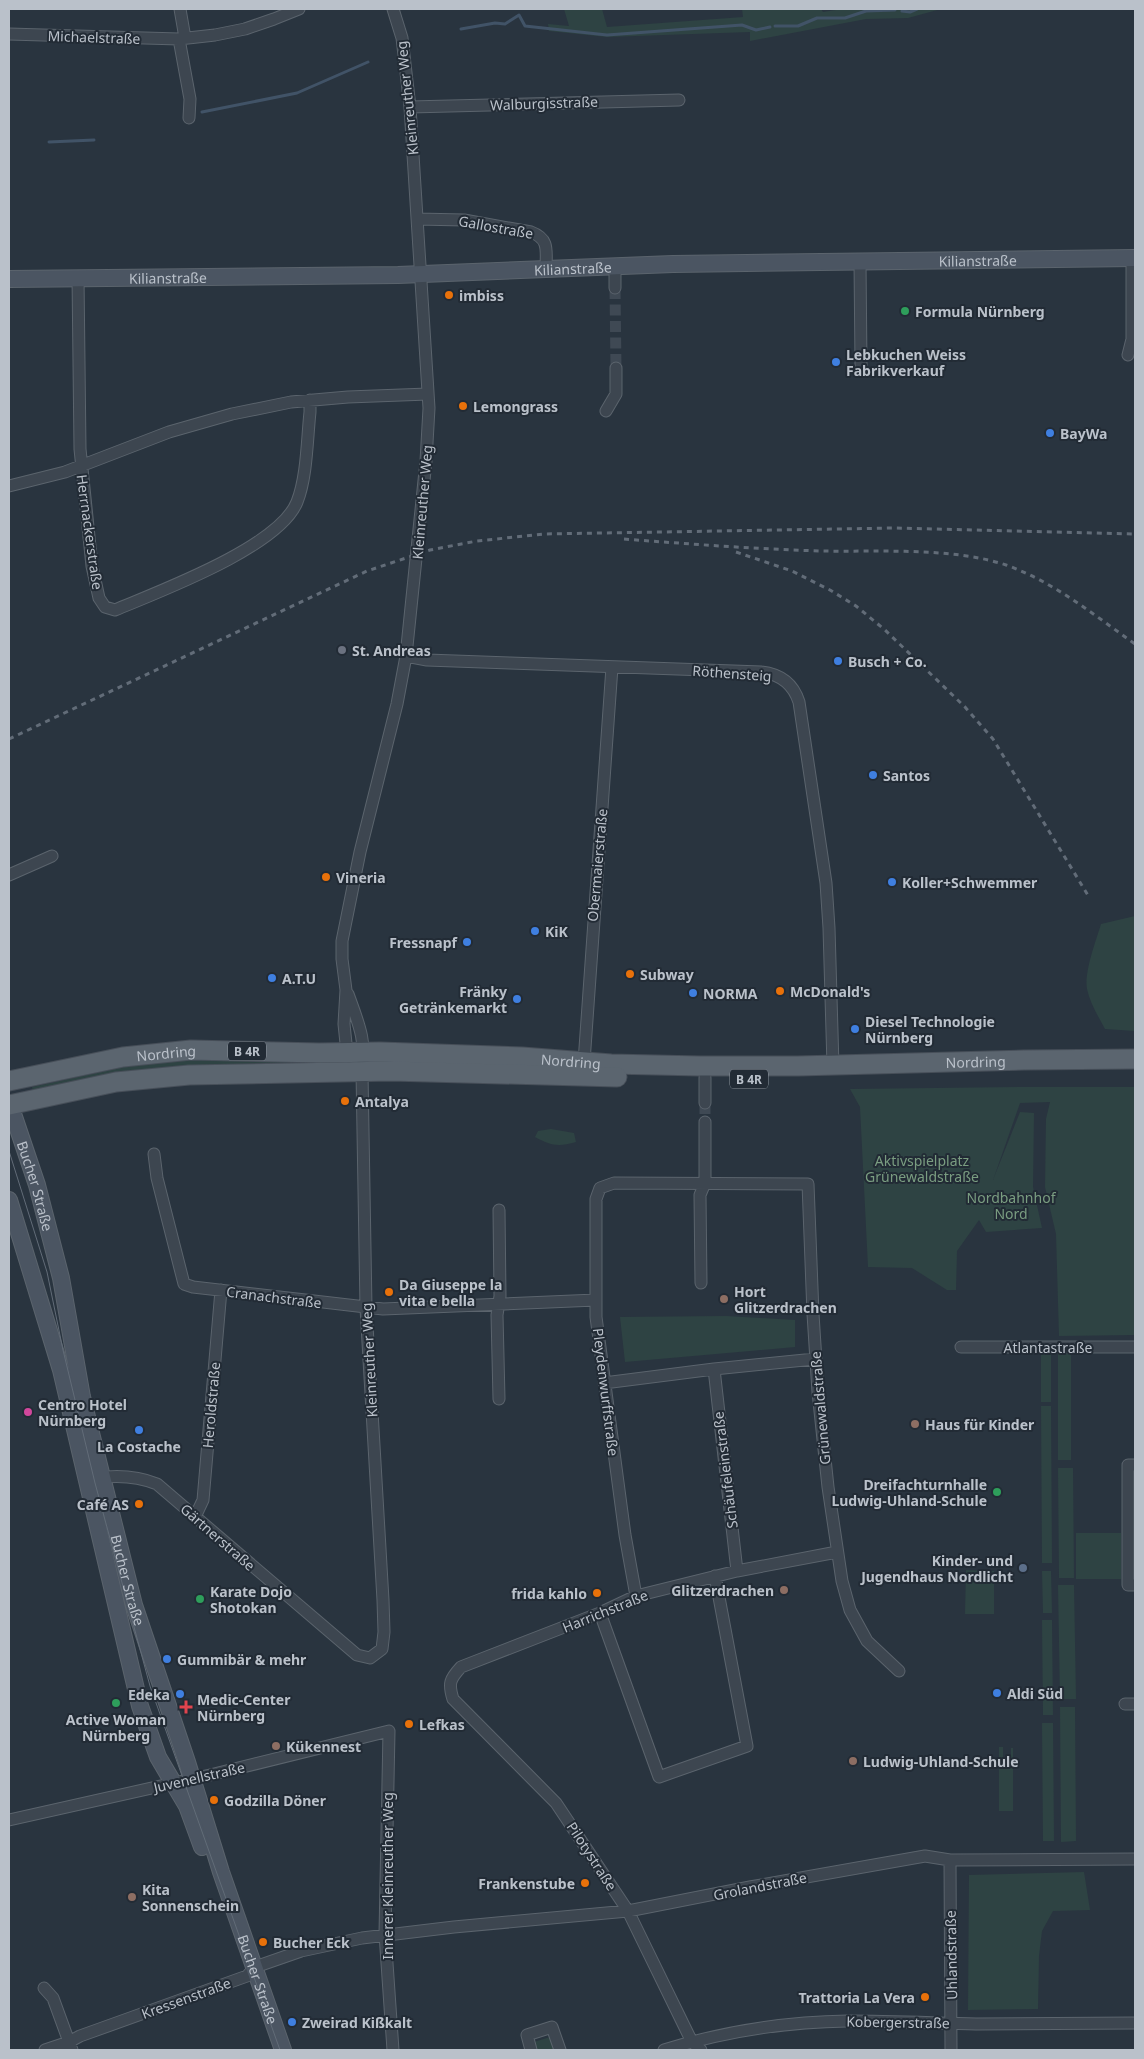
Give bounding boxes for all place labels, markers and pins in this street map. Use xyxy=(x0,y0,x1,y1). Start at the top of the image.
place label: imbiss xyxy=(459,286,504,305)
marker: imbiss xyxy=(443,289,455,301)
place label: Formula Nürnberg xyxy=(915,302,1045,321)
marker: Formula Nürnberg xyxy=(899,305,911,317)
place label: Lebkuchen Weiss Fabrikverkauf xyxy=(846,345,966,380)
marker: Lebkuchen Weiss Fabrikverkauf xyxy=(830,356,842,368)
place label: Lemongrass xyxy=(473,397,558,416)
marker: Lemongrass xyxy=(457,400,469,412)
place label: BayWa xyxy=(1060,424,1107,443)
marker: BayWa xyxy=(1044,427,1056,439)
place label: St. Andreas xyxy=(352,641,431,660)
marker: St. Andreas xyxy=(336,644,348,656)
place label: Busch + Co. xyxy=(848,652,927,671)
marker: Busch + Co. xyxy=(832,655,844,667)
place label: Santos xyxy=(883,766,930,785)
marker: Santos xyxy=(867,769,879,781)
place label: Vineria xyxy=(336,868,386,887)
marker: Vineria xyxy=(320,871,332,883)
place label: Koller+Schwemmer xyxy=(902,873,1038,892)
marker: Koller+Schwemmer xyxy=(886,876,898,888)
place label: KiK xyxy=(545,922,568,941)
marker: KiK xyxy=(529,925,541,937)
place label: Fressnapf xyxy=(389,933,459,952)
marker: Fressnapf xyxy=(461,936,473,948)
place label: Subway xyxy=(640,965,694,984)
marker: Subway xyxy=(624,968,636,980)
place label: A.T.U xyxy=(282,969,316,988)
marker: A.T.U xyxy=(266,972,278,984)
place label: Fränky Getränkemarkt xyxy=(399,982,507,1017)
place label: McDonald's xyxy=(790,982,870,1001)
place label: NORMA xyxy=(703,984,758,1003)
marker: McDonald's xyxy=(774,985,786,997)
marker: NORMA xyxy=(687,987,699,999)
marker: Fränky Getränkemarkt xyxy=(511,993,523,1005)
place label: Diesel Technologie Nürnberg xyxy=(865,1012,995,1047)
marker: Diesel Technologie Nürnberg xyxy=(849,1023,861,1035)
place label: Antalya xyxy=(355,1092,409,1111)
marker: Antalya xyxy=(339,1095,351,1107)
place label: Da Giuseppe la vita e bella xyxy=(399,1275,502,1310)
place label: Hort Glitzerdrachen xyxy=(734,1282,837,1317)
marker: Da Giuseppe la vita e bella xyxy=(383,1286,395,1298)
marker: Hort Glitzerdrachen xyxy=(718,1293,730,1305)
place label: Centro Hotel Nürnberg xyxy=(38,1395,127,1430)
marker: Centro Hotel Nürnberg xyxy=(22,1406,34,1418)
place label: Haus für Kinder xyxy=(925,1415,1035,1434)
marker: Haus für Kinder xyxy=(909,1418,921,1430)
marker: La Costache xyxy=(133,1424,145,1436)
place label: La Costache xyxy=(97,1437,181,1456)
place label: Dreifachturnhalle Ludwig-Uhland-Schule xyxy=(831,1475,987,1510)
marker: Dreifachturnhalle Ludwig-Uhland-Schule xyxy=(991,1486,1003,1498)
place label: Café AS xyxy=(77,1495,129,1514)
marker: Café AS xyxy=(133,1498,145,1510)
place label: Kinder- und Jugendhaus Nordlicht xyxy=(859,1551,1013,1586)
marker: Kinder- und Jugendhaus Nordlicht xyxy=(1017,1562,1029,1574)
place label: Glitzerdrachen xyxy=(671,1581,774,1600)
place label: Karate Dojo Shotokan xyxy=(210,1582,292,1617)
place label: frida kahlo xyxy=(511,1584,587,1603)
marker: Glitzerdrachen xyxy=(778,1584,790,1596)
marker: frida kahlo xyxy=(591,1587,603,1599)
marker: Karate Dojo Shotokan xyxy=(194,1593,206,1605)
place label: Gummibär & mehr xyxy=(177,1650,307,1669)
marker: Gummibär & mehr xyxy=(161,1653,173,1665)
place label: Aldi Süd xyxy=(1007,1684,1063,1703)
place label: Edeka xyxy=(128,1685,170,1704)
marker: Aldi Süd xyxy=(991,1687,1003,1699)
marker: Edeka xyxy=(174,1688,186,1700)
place label: Medic-Center Nürnberg xyxy=(197,1690,291,1725)
marker: Active Woman Nürnberg xyxy=(110,1697,122,1709)
marker: Medic-Center Nürnberg xyxy=(179,1700,193,1714)
place label: Active Woman Nürnberg xyxy=(66,1710,166,1745)
place label: Lefkas xyxy=(419,1715,465,1734)
marker: Lefkas xyxy=(403,1718,415,1730)
place label: Kükennest xyxy=(286,1737,361,1756)
marker: Kükennest xyxy=(270,1740,282,1752)
place label: Ludwig-Uhland-Schule xyxy=(863,1752,1019,1771)
marker: Ludwig-Uhland-Schule xyxy=(847,1755,859,1767)
place label: Godzilla Döner xyxy=(224,1791,327,1810)
marker: Godzilla Döner xyxy=(208,1794,220,1806)
place label: Frankenstube xyxy=(478,1874,575,1893)
marker: Frankenstube xyxy=(579,1877,591,1889)
place label: Kita Sonnenschein xyxy=(142,1880,239,1915)
marker: Kita Sonnenschein xyxy=(126,1891,138,1903)
place label: Bucher Eck xyxy=(273,1933,350,1952)
marker: Bucher Eck xyxy=(257,1936,269,1948)
place label: Trattoria La Vera xyxy=(798,1988,915,2007)
marker: Trattoria La Vera xyxy=(919,1991,931,2003)
place label: Zweirad Kißkalt xyxy=(302,2013,412,2032)
marker: Zweirad Kißkalt xyxy=(286,2016,298,2028)

